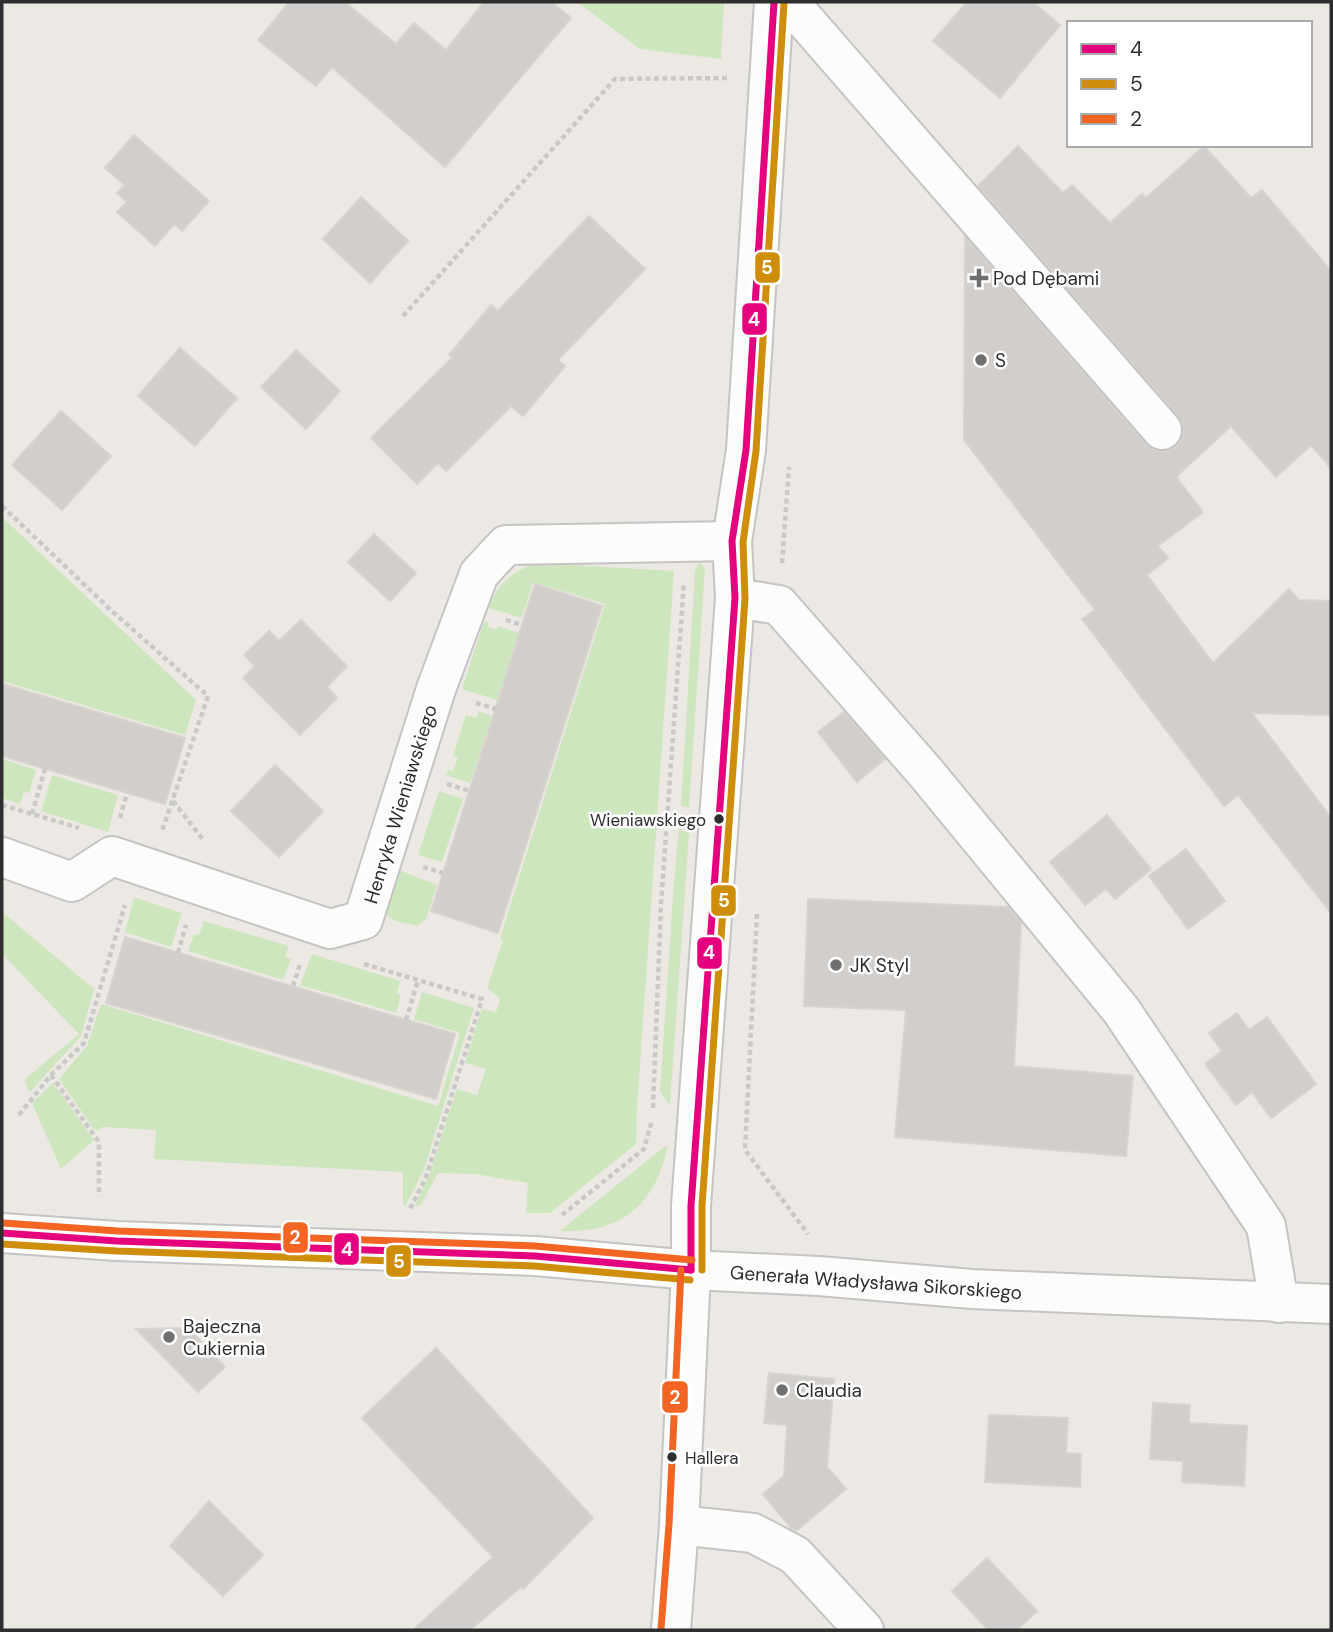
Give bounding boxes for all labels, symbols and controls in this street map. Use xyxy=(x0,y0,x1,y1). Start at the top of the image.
legend xyxy=(1067,21,1312,147)
text: 4 xyxy=(1130,35,1143,63)
text: 5 xyxy=(1130,70,1143,98)
text: 2 xyxy=(1130,105,1142,133)
line badge: 5 xyxy=(754,251,781,284)
text: 5 xyxy=(761,255,773,280)
place label: Pod Dębami xyxy=(993,266,1099,291)
marker: Pod Dębami xyxy=(971,270,987,286)
line badge: 4 xyxy=(741,302,768,336)
text: 4 xyxy=(748,307,760,332)
place label: S xyxy=(995,348,1006,373)
marker: S xyxy=(973,352,989,368)
street label: Henryka Wieniawskiego xyxy=(358,702,443,907)
place label: Wieniawskiego xyxy=(590,809,706,831)
marker: Wieniawskiego xyxy=(712,812,726,826)
line badge: 5 xyxy=(710,884,737,917)
text: 5 xyxy=(718,888,730,913)
line badge: 4 xyxy=(696,936,723,970)
text: 4 xyxy=(703,940,715,965)
place label: JK Styl xyxy=(850,953,909,978)
marker: JK Styl xyxy=(828,957,844,973)
line badge: 2 xyxy=(282,1221,309,1254)
text: 2 xyxy=(290,1225,301,1250)
line badge: 4 xyxy=(333,1232,360,1266)
text: 4 xyxy=(341,1237,353,1262)
line badge: 5 xyxy=(385,1244,412,1278)
text: 5 xyxy=(393,1249,405,1274)
street label: Generała Władysława Sikorskiego xyxy=(729,1260,1023,1305)
place label: Bajeczna Cukiernia xyxy=(183,1314,265,1361)
marker: Bajeczna Cukiernia xyxy=(161,1329,177,1345)
place label: Claudia xyxy=(796,1378,862,1403)
line badge: 2 xyxy=(661,1380,689,1414)
marker: Claudia xyxy=(774,1382,790,1398)
text: 2 xyxy=(670,1385,681,1410)
place label: Hallera xyxy=(685,1447,739,1469)
marker: Hallera xyxy=(665,1450,679,1464)

